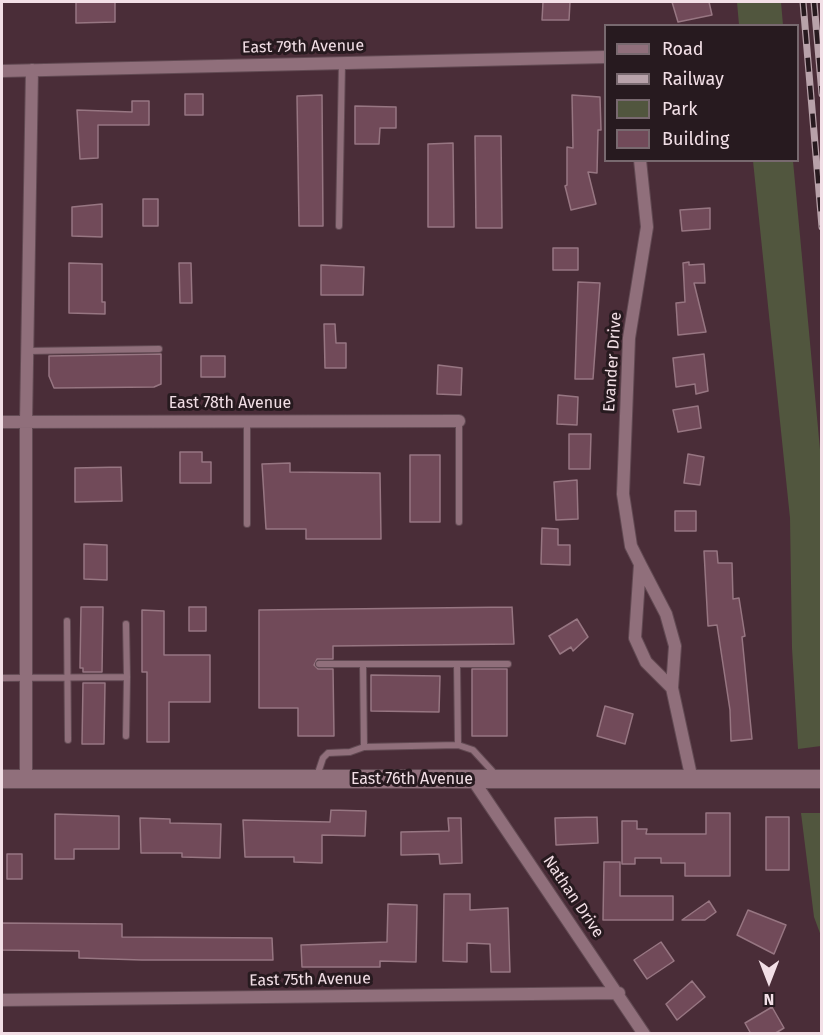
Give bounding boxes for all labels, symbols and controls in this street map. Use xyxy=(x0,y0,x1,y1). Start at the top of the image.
legend xyxy=(604,24,799,162)
street label: East 79th Avenue xyxy=(242,36,364,58)
text: Road xyxy=(662,38,704,60)
text: Railway xyxy=(662,68,724,90)
text: Park xyxy=(662,98,697,120)
text: Building xyxy=(662,128,729,150)
street label: Evander Drive xyxy=(600,311,626,413)
street label: East 78th Avenue xyxy=(169,394,291,414)
street label: East 76th Avenue xyxy=(351,770,473,790)
street label: Nathan Drive xyxy=(539,852,607,942)
north arrow xyxy=(739,951,799,1011)
street label: East 75th Avenue xyxy=(249,969,371,991)
text: N xyxy=(764,990,774,1009)

